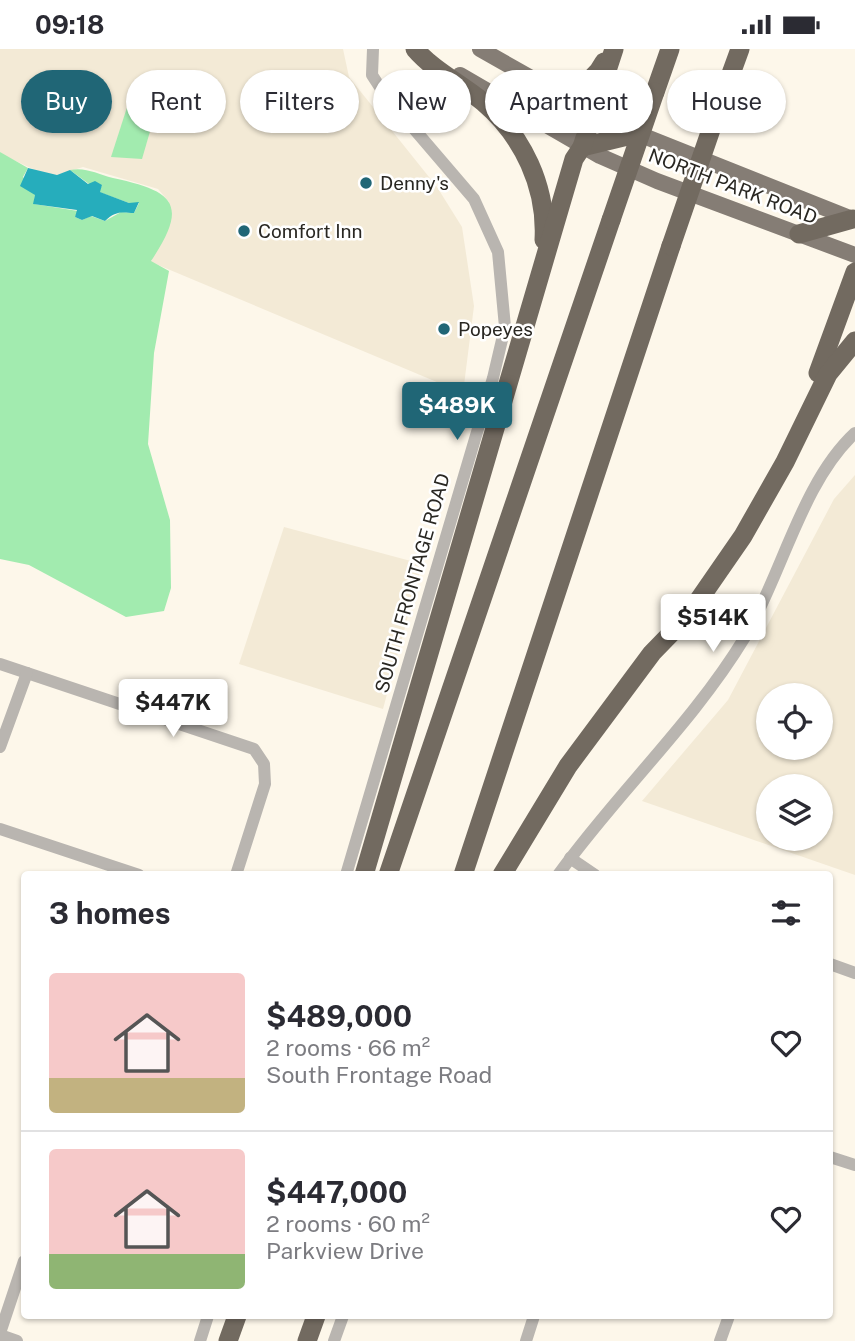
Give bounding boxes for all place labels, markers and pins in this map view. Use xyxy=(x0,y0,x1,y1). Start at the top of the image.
place label: Denny's xyxy=(380,172,449,194)
marker: Denny's xyxy=(358,175,374,191)
place label: Comfort Inn xyxy=(258,220,363,242)
marker: Comfort Inn xyxy=(236,223,252,239)
place label: Popeyes xyxy=(458,318,533,340)
marker: Popeyes xyxy=(436,321,452,337)
pin: $489K xyxy=(408,383,506,442)
pin: $514K xyxy=(664,595,762,654)
pin: $447K xyxy=(124,679,222,739)

